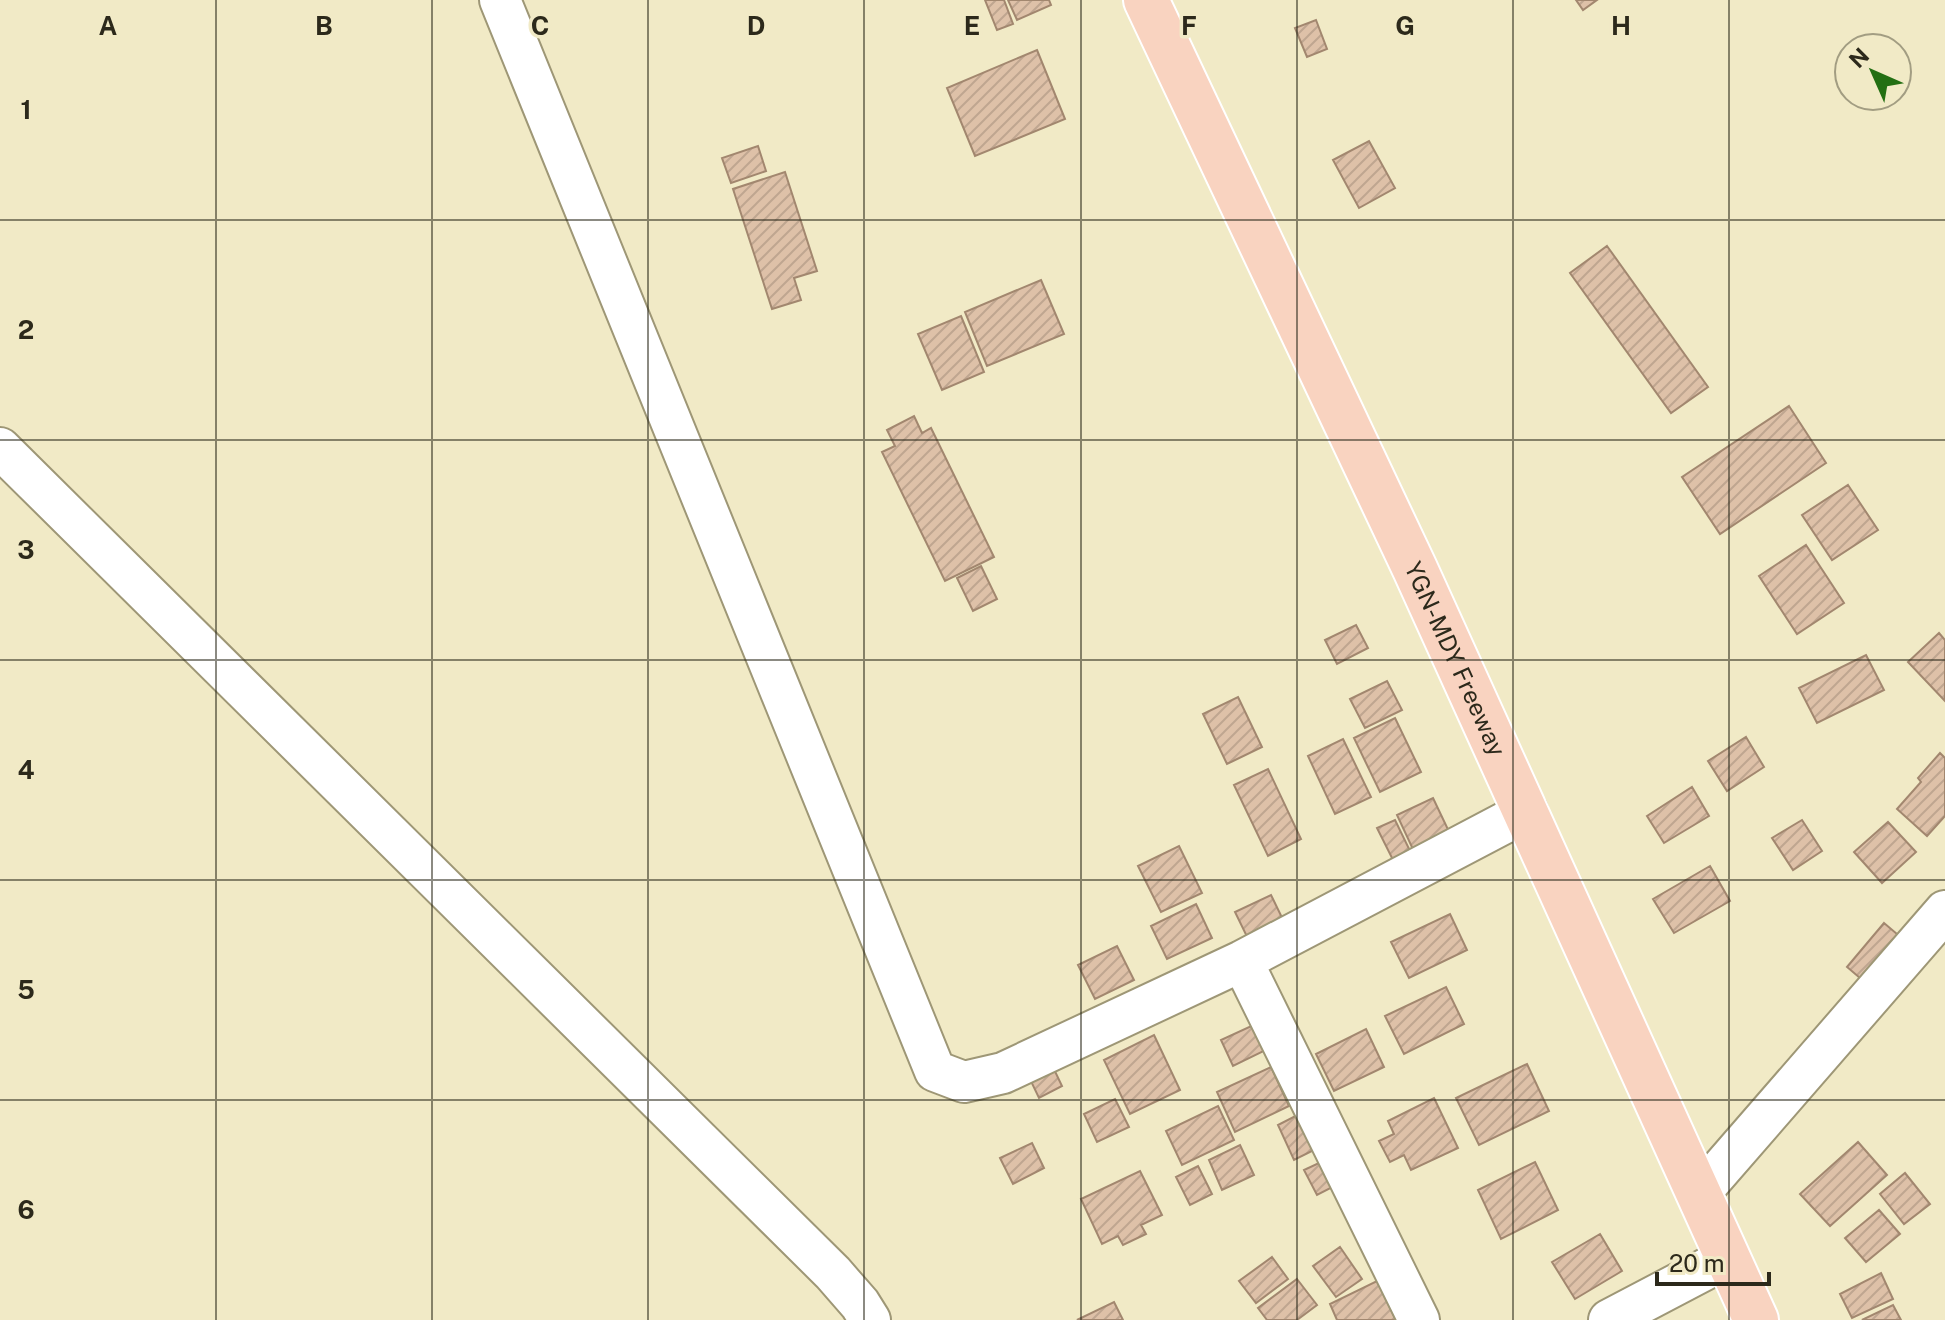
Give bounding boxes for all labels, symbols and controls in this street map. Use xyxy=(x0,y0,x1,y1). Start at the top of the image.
text: A xyxy=(99,10,118,41)
text: B xyxy=(315,10,333,41)
text: C xyxy=(531,10,549,41)
text: D xyxy=(747,10,765,41)
text: E xyxy=(964,10,980,41)
text: F xyxy=(1181,10,1197,41)
text: G xyxy=(1395,10,1415,41)
text: H xyxy=(1611,10,1631,41)
north arrow xyxy=(1833,32,1913,112)
text: N xyxy=(1844,43,1874,73)
text: 1 xyxy=(20,94,32,125)
text: 2 xyxy=(18,314,34,345)
text: 3 xyxy=(17,534,35,565)
street label: YGN-MDY Freeway xyxy=(1400,557,1512,760)
text: 4 xyxy=(17,754,35,785)
text: 5 xyxy=(17,974,35,1005)
text: 6 xyxy=(17,1194,35,1225)
scale bar xyxy=(1657,1236,1769,1286)
text: 20 m xyxy=(1669,1249,1725,1277)

